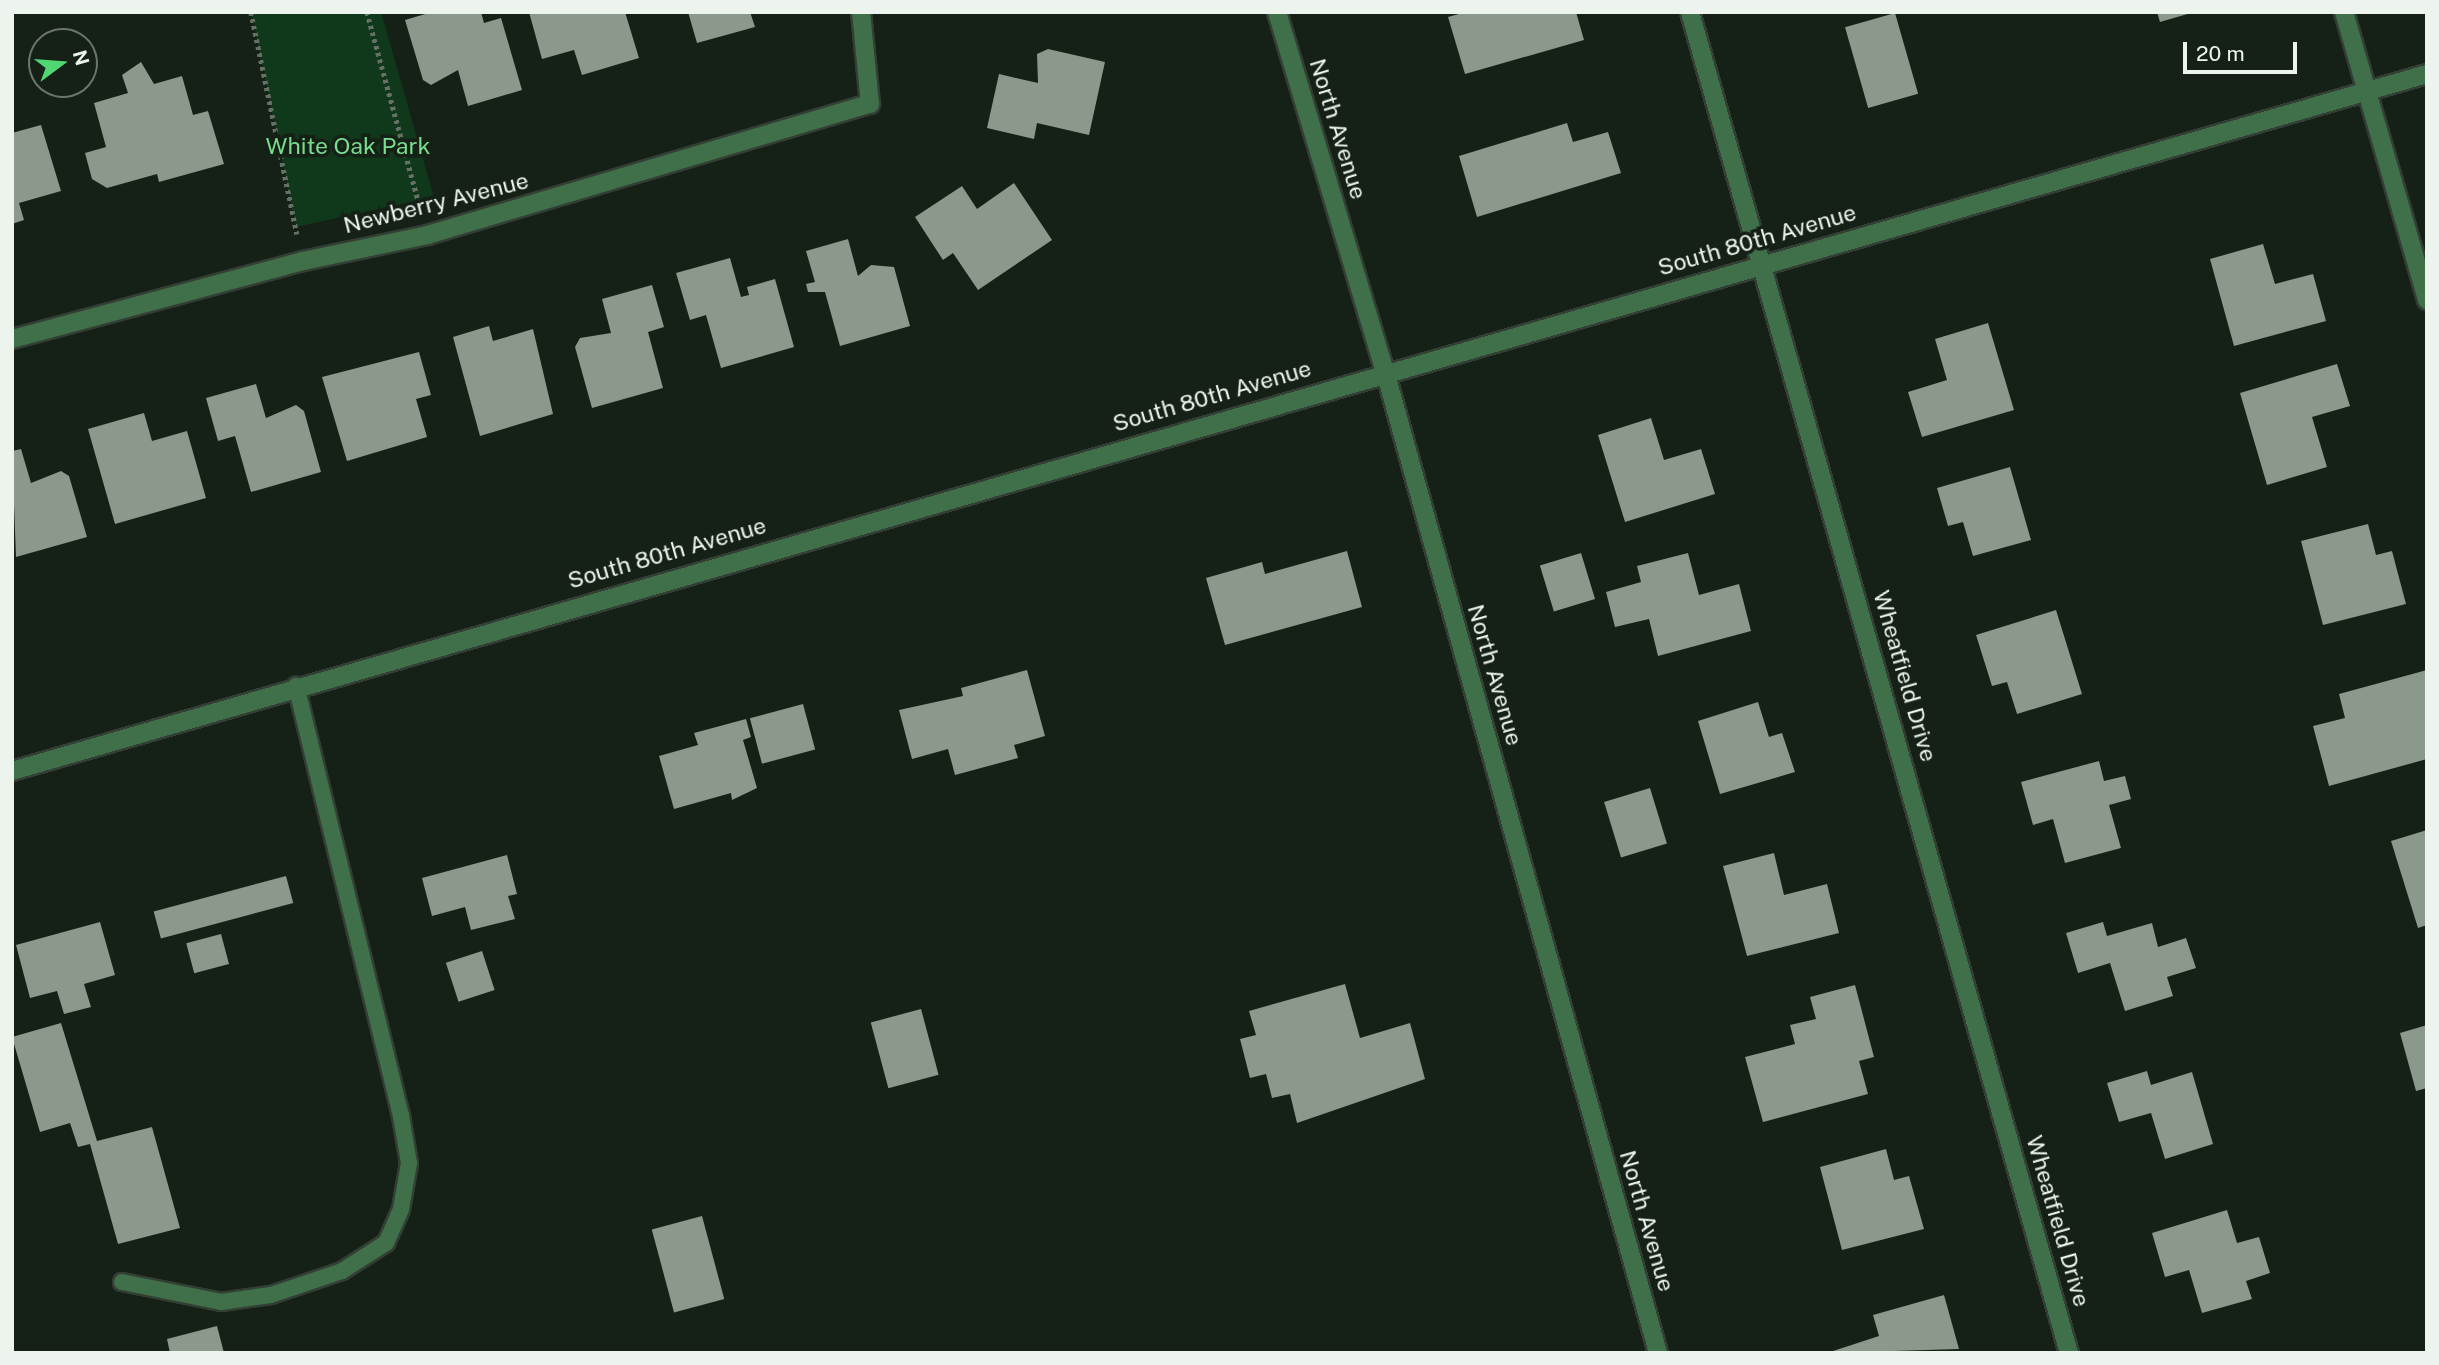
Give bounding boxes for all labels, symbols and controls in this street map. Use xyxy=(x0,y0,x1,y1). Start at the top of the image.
north arrow xyxy=(28,28,98,98)
scale bar xyxy=(2187,28,2301,72)
text: 20 m xyxy=(2196,41,2245,66)
text: N xyxy=(69,48,94,68)
street label: North Avenue xyxy=(1304,55,1372,203)
park label: White Oak Park xyxy=(265,132,431,160)
street label: Newberry Avenue xyxy=(341,167,531,239)
street label: South 80th Avenue xyxy=(1655,198,1859,282)
street label: South 80th Avenue xyxy=(1110,354,1314,438)
street label: South 80th Avenue xyxy=(565,511,769,595)
street label: Wheatfield Drive xyxy=(1867,587,1943,765)
street label: North Avenue xyxy=(1462,601,1528,749)
street label: Wheatfield Drive xyxy=(2020,1132,2096,1310)
street label: North Avenue xyxy=(1614,1147,1680,1295)

